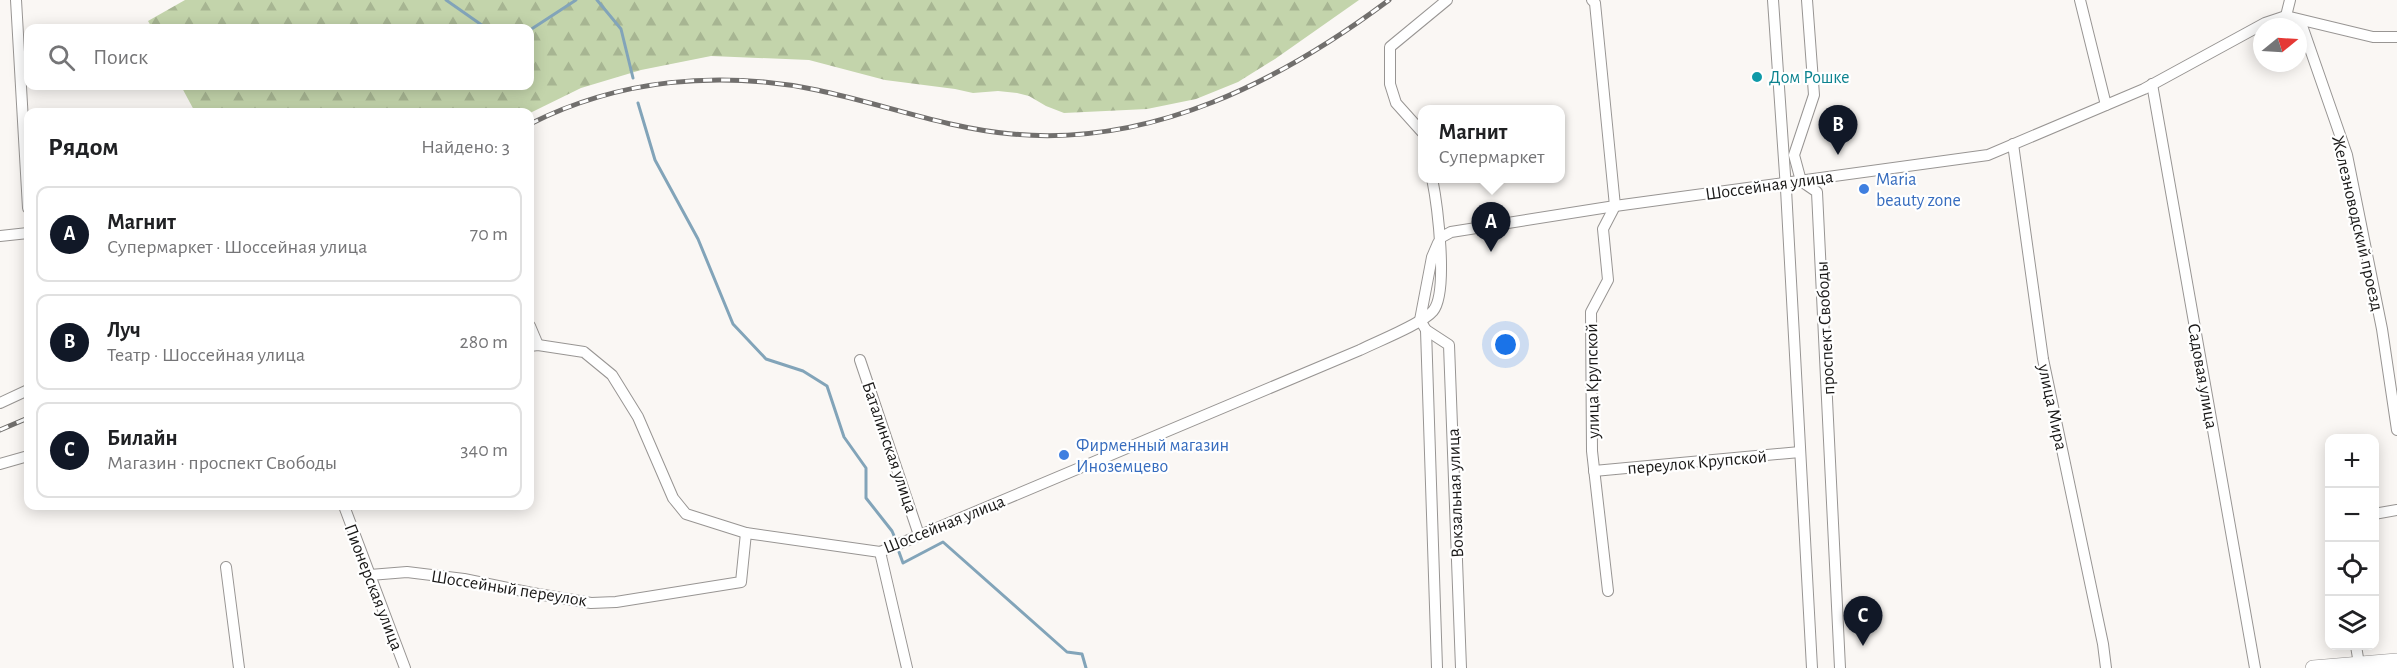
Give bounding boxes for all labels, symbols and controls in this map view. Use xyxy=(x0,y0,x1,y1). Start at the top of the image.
north arrow xyxy=(2253,18,2307,72)
search box xyxy=(24,24,534,90)
icon: search xyxy=(45,41,78,74)
text: Поиск xyxy=(93,46,148,68)
place label: Дом Рошке xyxy=(1769,69,1849,87)
marker: Дом Рошке xyxy=(1750,70,1764,84)
popup xyxy=(1418,105,1565,183)
pin: B xyxy=(1818,106,1858,155)
text: Магнит xyxy=(1439,121,1507,143)
text: Рядом xyxy=(48,134,119,160)
street label: Железноводский проезд xyxy=(2328,134,2386,313)
text: Найдено: 3 xyxy=(421,137,510,157)
text: Супермаркет xyxy=(1439,147,1544,167)
street label: Шоссейная улица xyxy=(1704,168,1834,204)
place label: Maria beauty zone xyxy=(1876,171,1961,210)
marker: Maria beauty zone xyxy=(1857,182,1871,196)
pin: A xyxy=(1472,202,1510,252)
text: Магнит xyxy=(107,211,176,233)
text: A xyxy=(64,224,76,244)
text: 70 m xyxy=(470,224,508,244)
text: Супермаркет · Шоссейная улица xyxy=(107,237,368,257)
street label: проспект Свободы xyxy=(1813,261,1838,395)
text: Луч xyxy=(107,319,141,341)
street label: Садовая улица xyxy=(2184,322,2220,430)
street label: улица Крупской xyxy=(1583,323,1603,440)
your location xyxy=(1491,330,1520,359)
text: B xyxy=(64,332,75,352)
text: 280 m xyxy=(460,332,508,352)
text: Театр · Шоссейная улица xyxy=(107,345,305,365)
street label: улица Мира xyxy=(2034,362,2070,452)
street label: Баталинская улица xyxy=(858,379,920,515)
text: Билайн xyxy=(107,427,178,449)
street label: Вокзальная улица xyxy=(1445,428,1467,558)
map controls xyxy=(2325,434,2379,650)
button: + xyxy=(2325,434,2379,488)
place label: Фирменный магазин Иноземцево xyxy=(1076,437,1229,476)
text: C xyxy=(64,440,75,460)
text: 340 m xyxy=(460,440,508,460)
marker: Фирменный магазин Иноземцево xyxy=(1057,448,1071,462)
street label: переулок Крупской xyxy=(1627,448,1768,478)
text: Магазин · проспект Свободы xyxy=(107,453,337,473)
button: − xyxy=(2325,488,2379,542)
street label: Шоссейная улица xyxy=(881,492,1008,557)
street label: Пионерская улица xyxy=(341,522,405,653)
button: locate xyxy=(2325,542,2379,596)
street label: Шоссейный переулок xyxy=(430,568,589,610)
pin: C xyxy=(1844,596,1882,646)
button: layers xyxy=(2325,596,2379,650)

